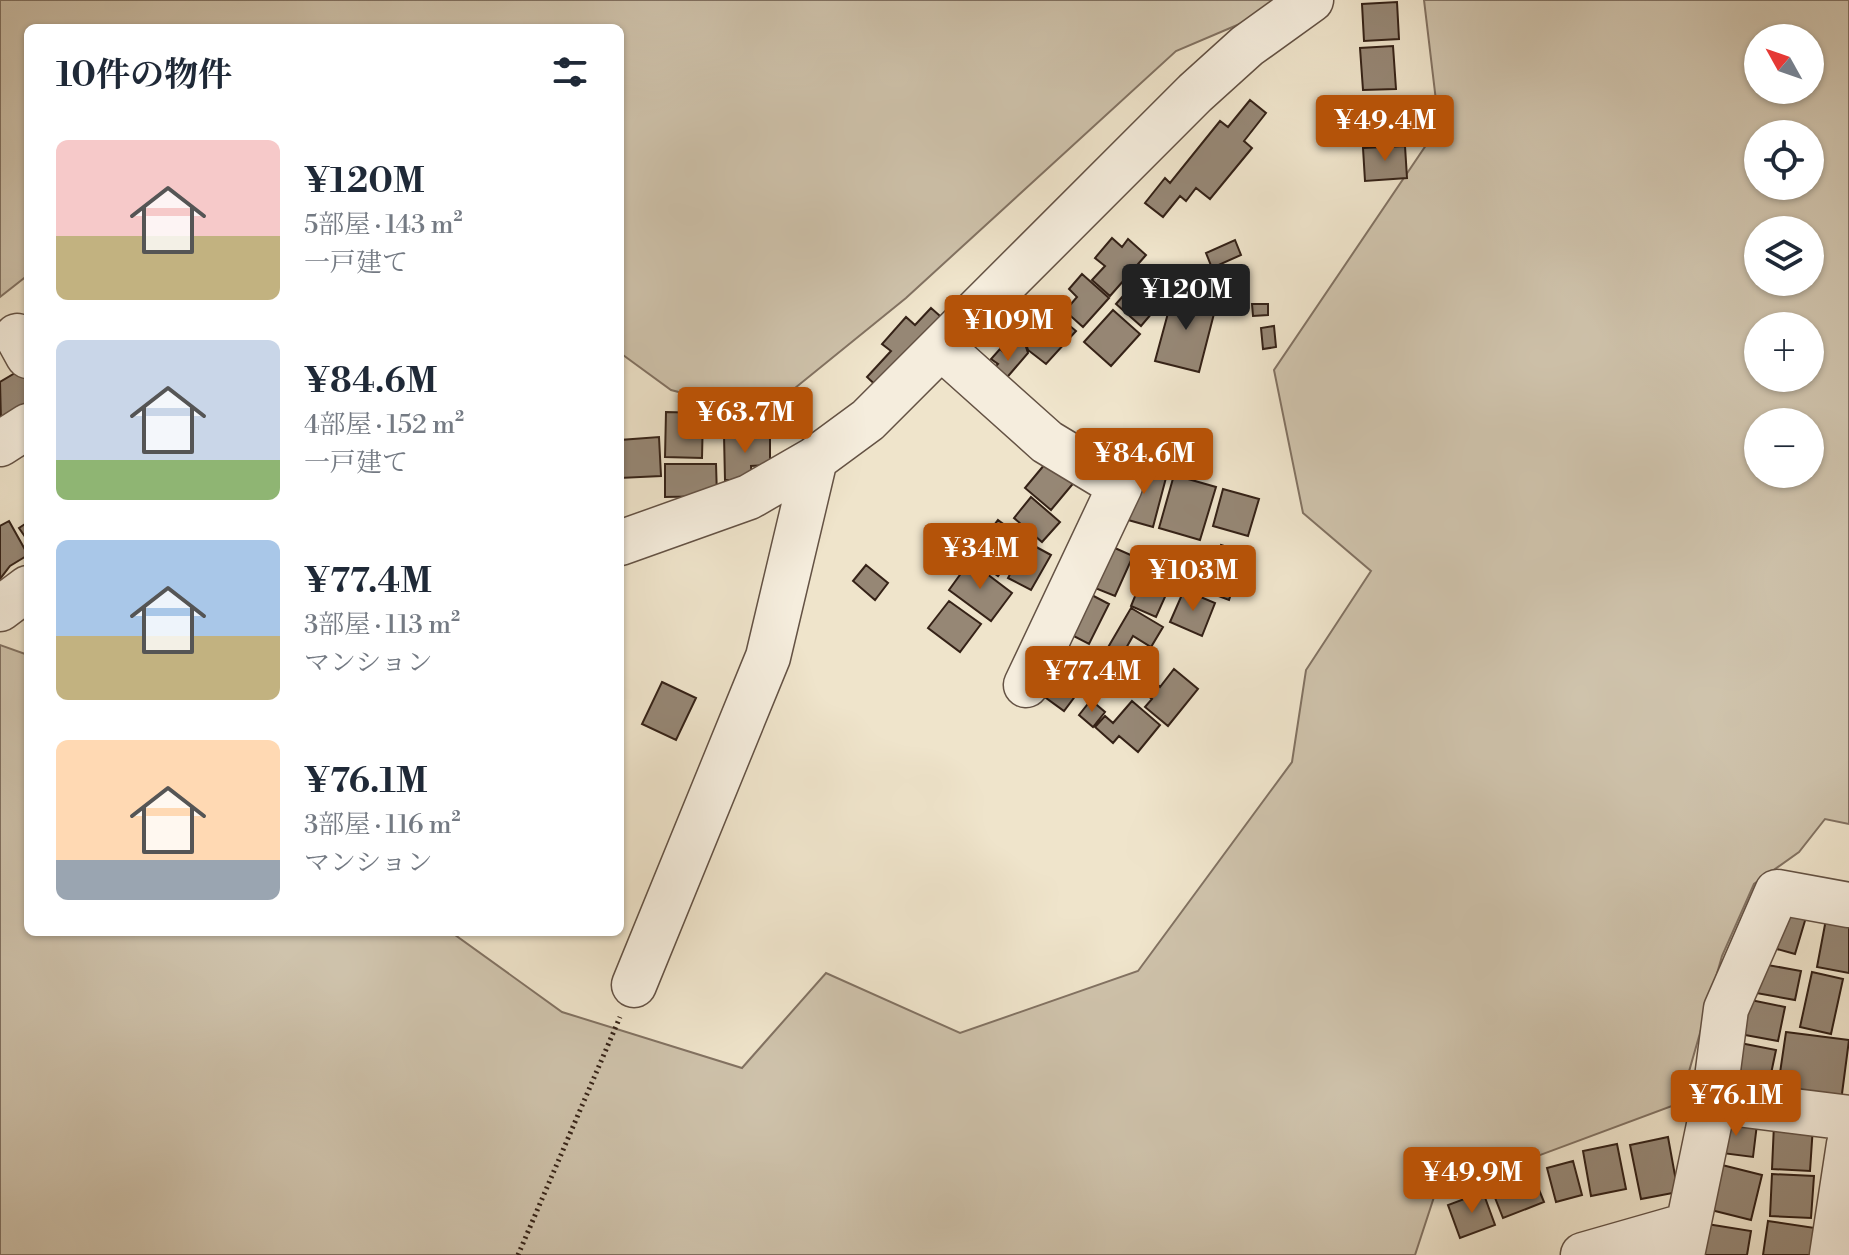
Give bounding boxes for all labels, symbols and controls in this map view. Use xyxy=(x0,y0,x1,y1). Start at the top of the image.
north arrow xyxy=(1744,24,1824,104)
map controls xyxy=(1744,24,1824,488)
icon: filters xyxy=(548,50,592,94)
text: 10件の物件 xyxy=(56,55,232,97)
pin: ¥49.4M xyxy=(1320,95,1450,163)
text: ¥49.4M xyxy=(1334,105,1436,137)
button: locate xyxy=(1744,120,1824,200)
text: ¥120M xyxy=(304,161,425,203)
icon: home xyxy=(120,172,216,268)
text: 5部屋 · 143 m² xyxy=(304,209,463,241)
button: layers xyxy=(1744,216,1824,296)
text: 一戸建て xyxy=(304,247,408,279)
pin: ¥120M xyxy=(1130,264,1242,332)
text: ¥120M xyxy=(1140,274,1232,306)
pin: ¥109M xyxy=(952,295,1064,363)
text: ¥109M xyxy=(963,305,1053,337)
button: + xyxy=(1744,312,1824,392)
text: ¥84.6M xyxy=(304,361,437,403)
icon: home xyxy=(120,372,216,468)
pin: ¥63.7M xyxy=(680,387,810,455)
text: ¥63.7M xyxy=(696,397,794,429)
button: − xyxy=(1744,408,1824,488)
text: 4部屋 · 152 m² xyxy=(304,409,464,441)
pin: ¥84.6M xyxy=(1079,428,1209,496)
text: ¥84.6M xyxy=(1093,438,1195,470)
text: 一戸建て xyxy=(304,447,408,479)
pin: ¥34M xyxy=(933,523,1027,591)
text: ¥34M xyxy=(941,533,1019,565)
pin: ¥103M xyxy=(1137,545,1249,613)
text: ¥103M xyxy=(1148,555,1238,587)
text: ¥77.4M xyxy=(304,561,432,603)
icon: home xyxy=(120,572,216,668)
text: 3部屋 · 113 m² xyxy=(304,609,460,641)
pin: ¥77.4M xyxy=(1027,646,1157,714)
text: マンション xyxy=(304,647,433,679)
text: ¥77.4M xyxy=(1043,656,1141,688)
text: ¥76.1M xyxy=(304,761,427,803)
icon: home xyxy=(120,772,216,868)
text: 3部屋 · 116 m² xyxy=(304,809,461,841)
text: マンション xyxy=(304,847,433,879)
pin: ¥76.1M xyxy=(1671,1070,1801,1138)
text: ¥76.1M xyxy=(1689,1080,1783,1112)
pin: ¥49.9M xyxy=(1407,1147,1537,1215)
text: ¥49.9M xyxy=(1421,1157,1523,1189)

